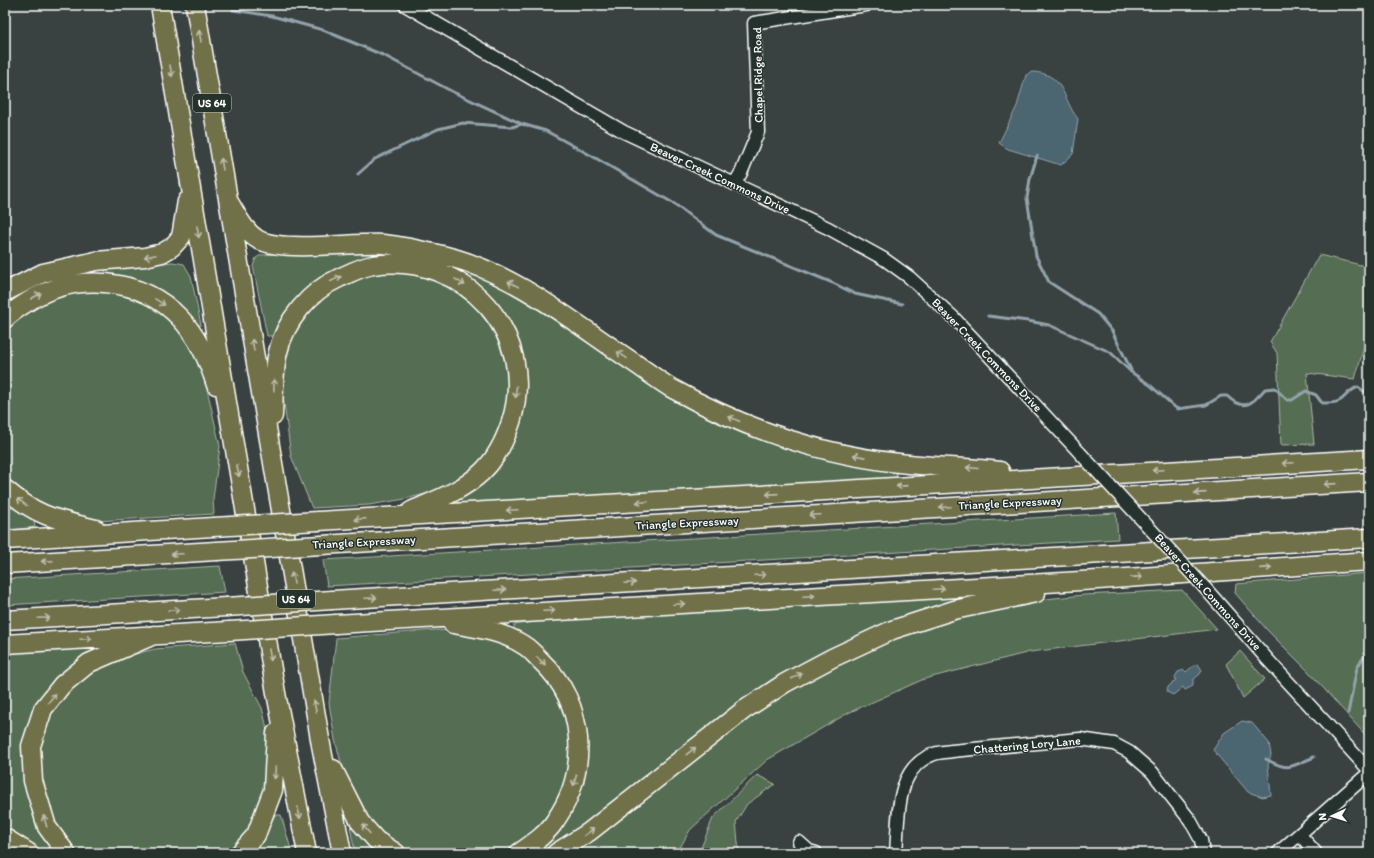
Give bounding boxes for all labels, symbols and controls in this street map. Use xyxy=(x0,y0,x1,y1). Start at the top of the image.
street label: Chapel Ridge Road xyxy=(750,26,766,123)
one-way arrow xyxy=(196,30,204,43)
one-way arrow xyxy=(167,64,175,77)
road number: US 64 xyxy=(193,94,231,112)
street label: Beaver Creek Commons Drive xyxy=(648,139,792,217)
one-way arrow xyxy=(218,158,226,171)
one-way arrow xyxy=(195,225,203,238)
one-way arrow xyxy=(144,252,157,260)
one-way arrow xyxy=(330,275,342,282)
one-way arrow xyxy=(454,278,465,287)
one-way arrow xyxy=(507,280,519,288)
one-way arrow xyxy=(30,292,42,300)
street label: Beaver Creek Commons Drive xyxy=(929,295,1045,415)
one-way arrow xyxy=(154,299,166,307)
one-way arrow xyxy=(249,339,257,352)
one-way arrow xyxy=(617,351,628,359)
one-way arrow xyxy=(270,379,278,392)
one-way arrow xyxy=(513,385,520,398)
one-way arrow xyxy=(729,415,741,423)
one-way arrow xyxy=(853,452,866,460)
one-way arrow xyxy=(1282,459,1295,467)
one-way arrow xyxy=(235,465,243,478)
one-way arrow xyxy=(966,465,979,472)
one-way arrow xyxy=(1152,467,1165,474)
one-way arrow xyxy=(1324,481,1337,488)
one-way arrow xyxy=(896,482,909,489)
one-way arrow xyxy=(1194,489,1207,496)
one-way arrow xyxy=(766,490,779,497)
street label: Triangle Expressway xyxy=(958,493,1062,513)
one-way arrow xyxy=(16,498,27,506)
one-way arrow xyxy=(636,498,649,505)
one-way arrow xyxy=(939,504,952,511)
one-way arrow xyxy=(506,506,519,513)
one-way arrow xyxy=(809,512,822,519)
street label: Triangle Expressway xyxy=(635,513,739,533)
one-way arrow xyxy=(354,515,367,522)
street label: Beaver Creek Commons Drive xyxy=(1152,531,1264,653)
street label: Triangle Expressway xyxy=(312,532,416,552)
one-way arrow xyxy=(171,550,184,557)
one-way arrow xyxy=(41,558,54,565)
one-way arrow xyxy=(1259,564,1272,571)
one-way arrow xyxy=(753,571,766,578)
one-way arrow xyxy=(289,572,297,585)
one-way arrow xyxy=(1130,574,1143,581)
one-way arrow xyxy=(623,579,636,586)
one-way arrow xyxy=(932,585,945,592)
one-way arrow xyxy=(493,587,506,594)
road number: US 64 xyxy=(277,590,315,608)
one-way arrow xyxy=(802,592,815,600)
one-way arrow xyxy=(364,594,377,602)
one-way arrow xyxy=(672,600,685,607)
one-way arrow xyxy=(167,606,180,614)
one-way arrow xyxy=(542,608,555,615)
one-way arrow xyxy=(37,614,50,621)
one-way arrow xyxy=(79,635,92,643)
one-way arrow xyxy=(266,648,274,661)
one-way arrow xyxy=(536,656,546,666)
one-way arrow xyxy=(791,672,803,680)
one-way arrow xyxy=(47,692,56,703)
one-way arrow xyxy=(311,700,319,713)
street label: Chattering Lory Lane xyxy=(973,733,1081,757)
one-way arrow xyxy=(686,747,697,756)
one-way arrow xyxy=(271,766,278,779)
one-way arrow xyxy=(570,773,578,786)
north arrow xyxy=(1312,796,1352,836)
one-way arrow xyxy=(296,806,304,819)
text: N xyxy=(1316,812,1329,821)
one-way arrow xyxy=(41,815,48,828)
one-way arrow xyxy=(362,823,371,834)
one-way arrow xyxy=(583,828,594,836)

